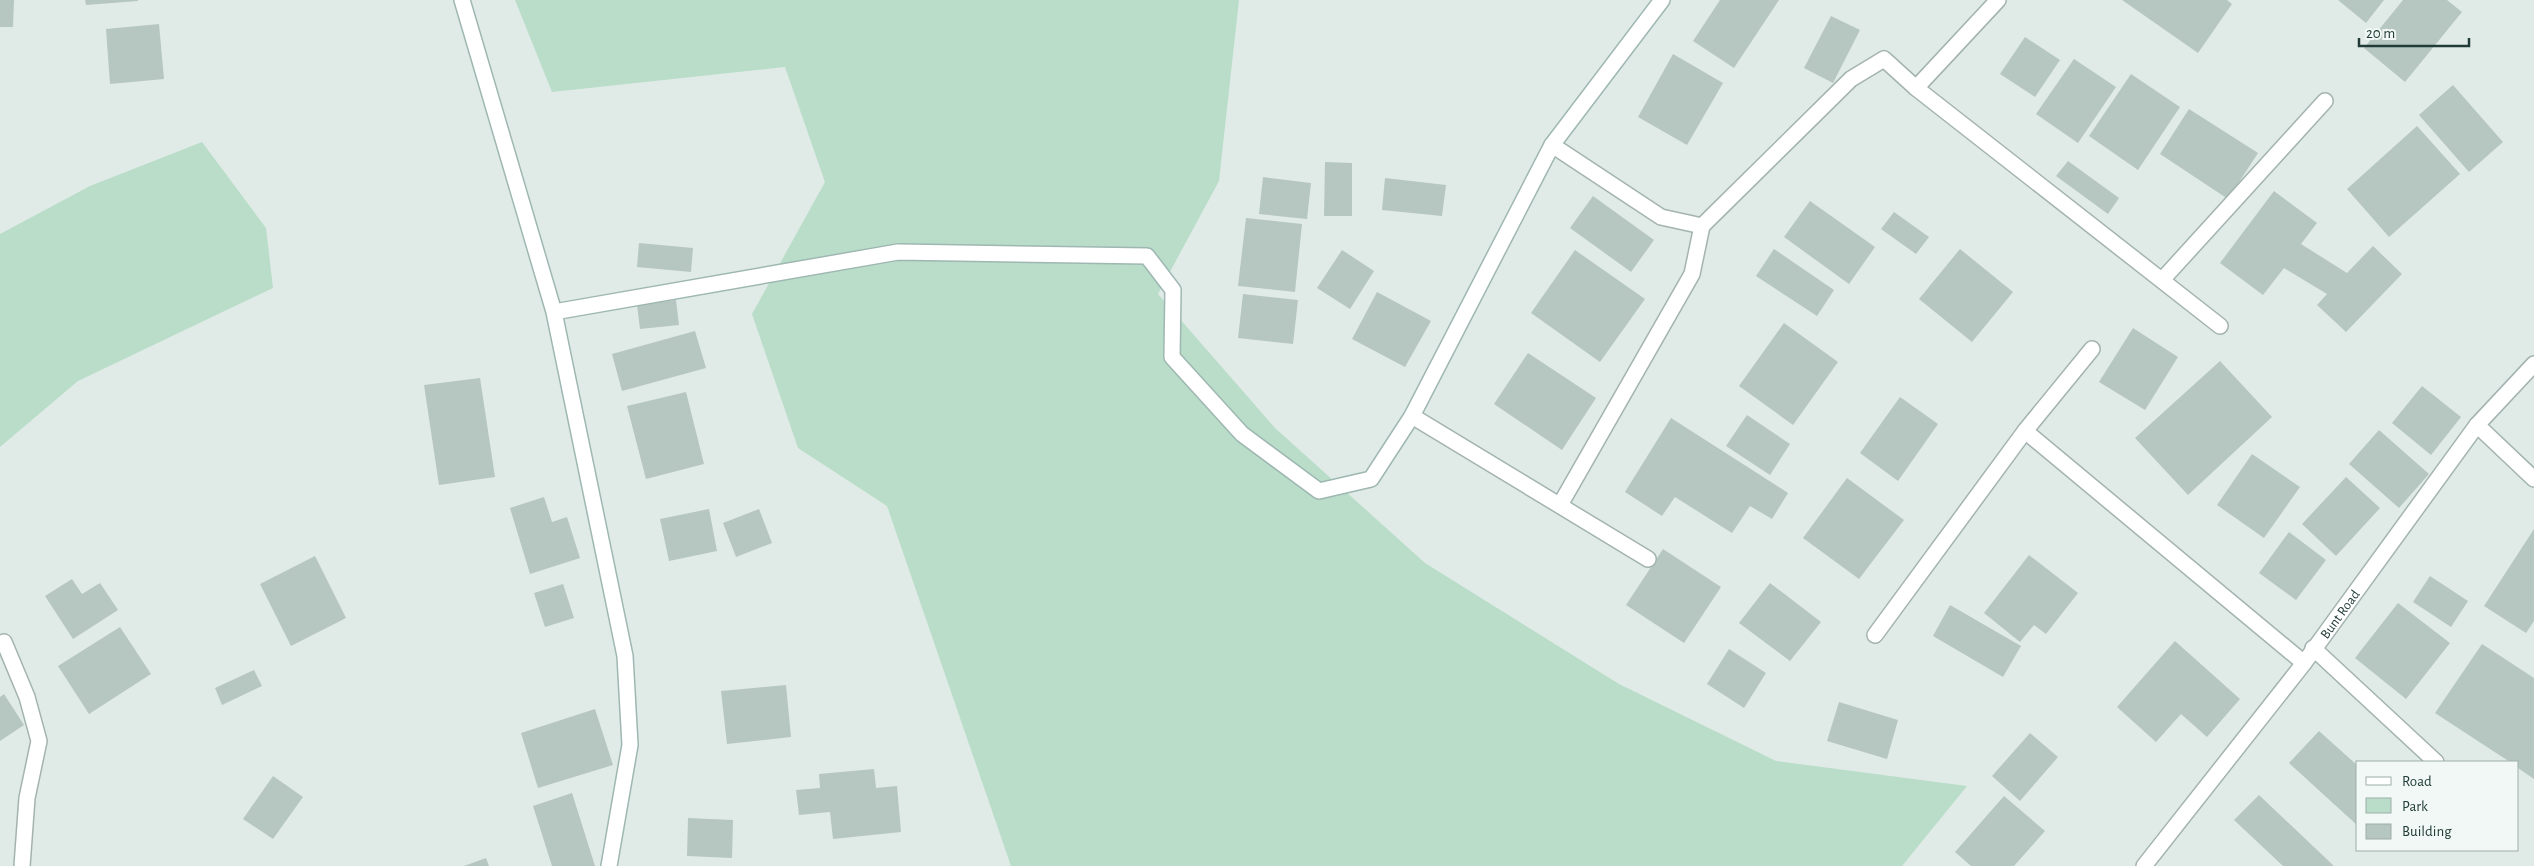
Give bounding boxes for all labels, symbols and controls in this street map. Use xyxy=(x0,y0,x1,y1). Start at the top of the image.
scale bar xyxy=(2359,15,2469,47)
text: 20 m xyxy=(2366,26,2395,41)
street label: Bunt Road xyxy=(2318,588,2363,642)
legend xyxy=(2356,761,2519,851)
text: Road xyxy=(2402,774,2432,789)
text: Park xyxy=(2402,799,2428,814)
text: Building xyxy=(2402,824,2452,839)

